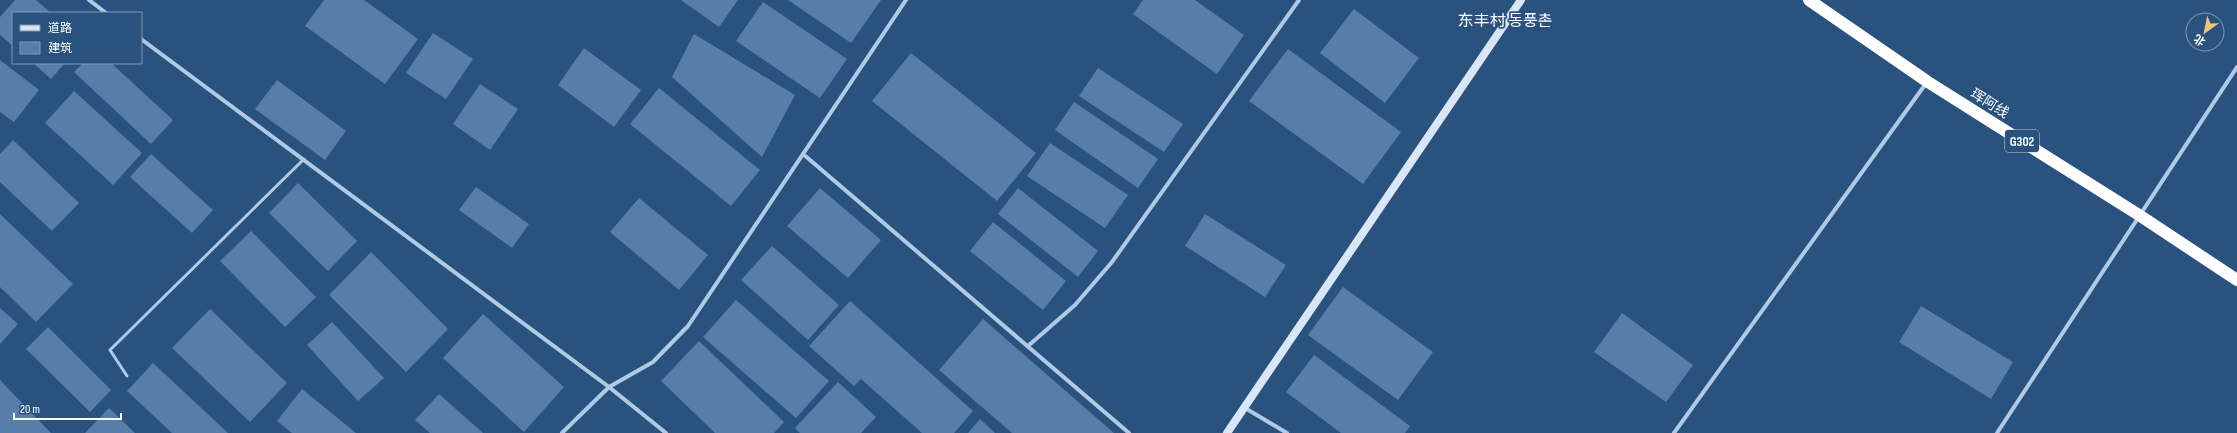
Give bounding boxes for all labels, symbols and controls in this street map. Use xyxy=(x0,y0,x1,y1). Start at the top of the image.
legend xyxy=(12,12,142,64)
district label: 东丰村 동풍촌 xyxy=(1458,12,1552,31)
north arrow xyxy=(2185,12,2225,52)
text: 道路 xyxy=(48,21,72,36)
text: 北 xyxy=(2192,32,2208,48)
text: 建筑 xyxy=(48,41,72,56)
street label: 珲阿线 xyxy=(1967,85,2012,122)
road number: G302 xyxy=(2005,130,2039,152)
scale bar xyxy=(14,395,121,421)
text: 20 m xyxy=(20,402,40,417)

